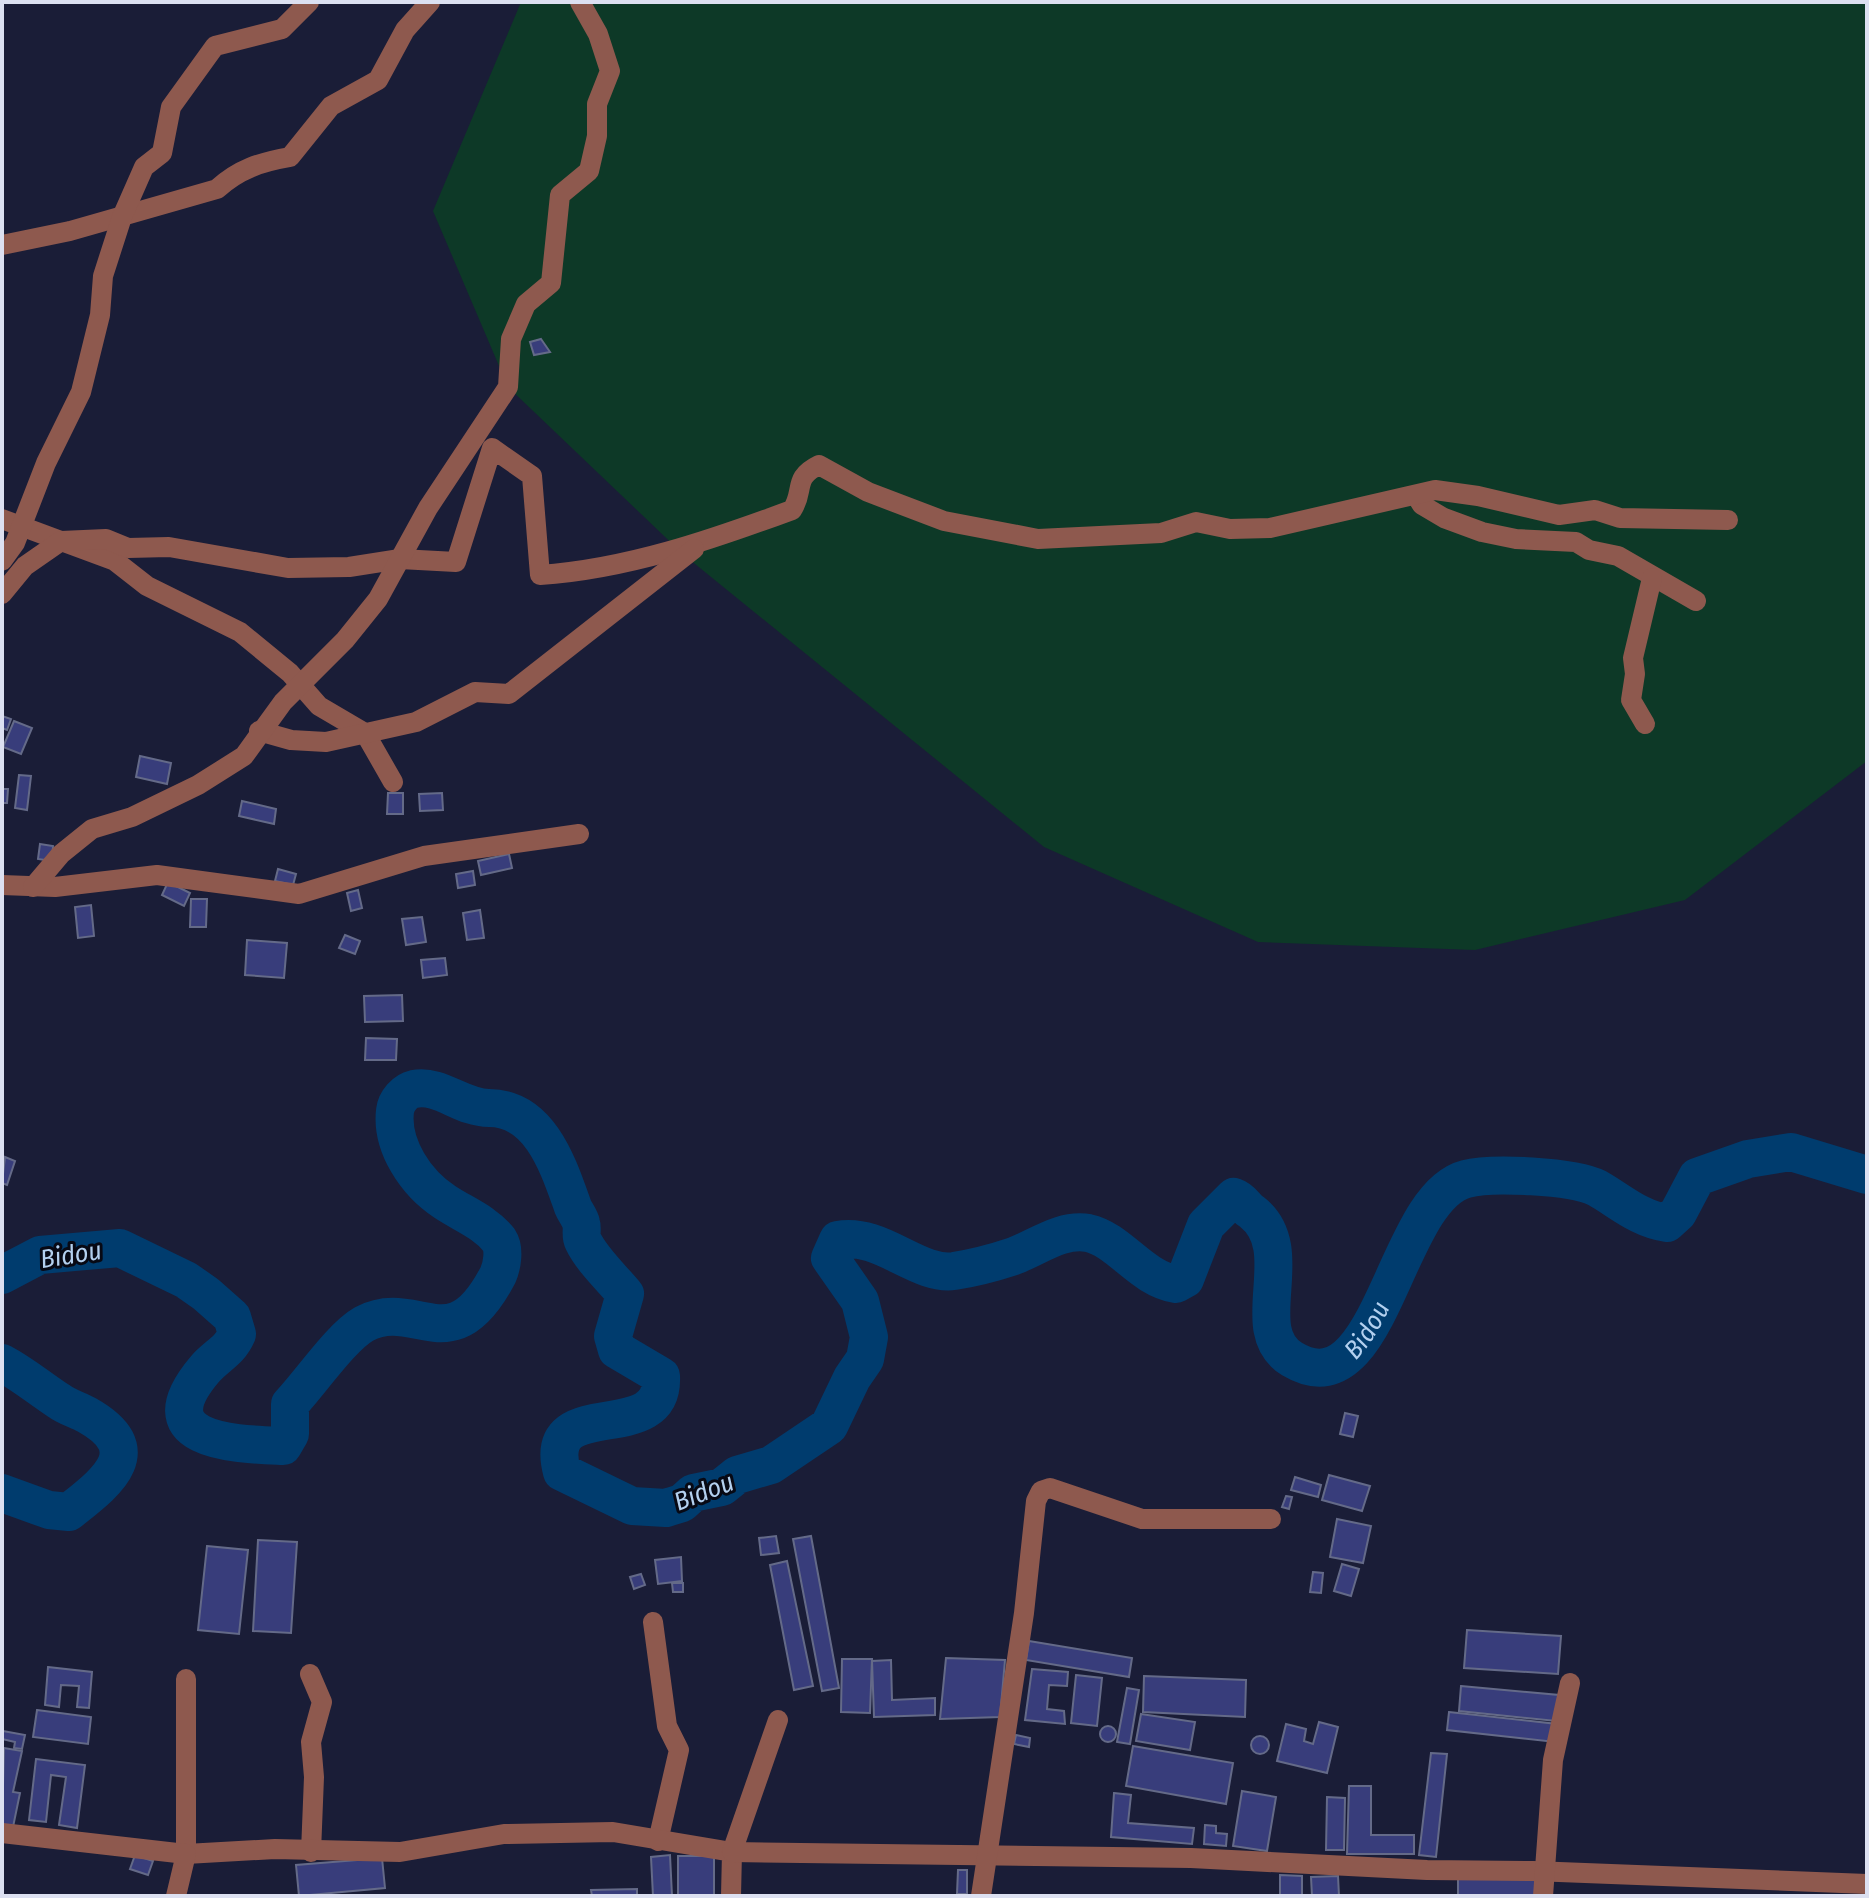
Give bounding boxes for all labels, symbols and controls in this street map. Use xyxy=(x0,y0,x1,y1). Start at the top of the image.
water label: Bidou xyxy=(38,1235,104,1275)
water label: Bidou xyxy=(1337,1296,1396,1365)
water label: Bidou xyxy=(670,1466,738,1518)

